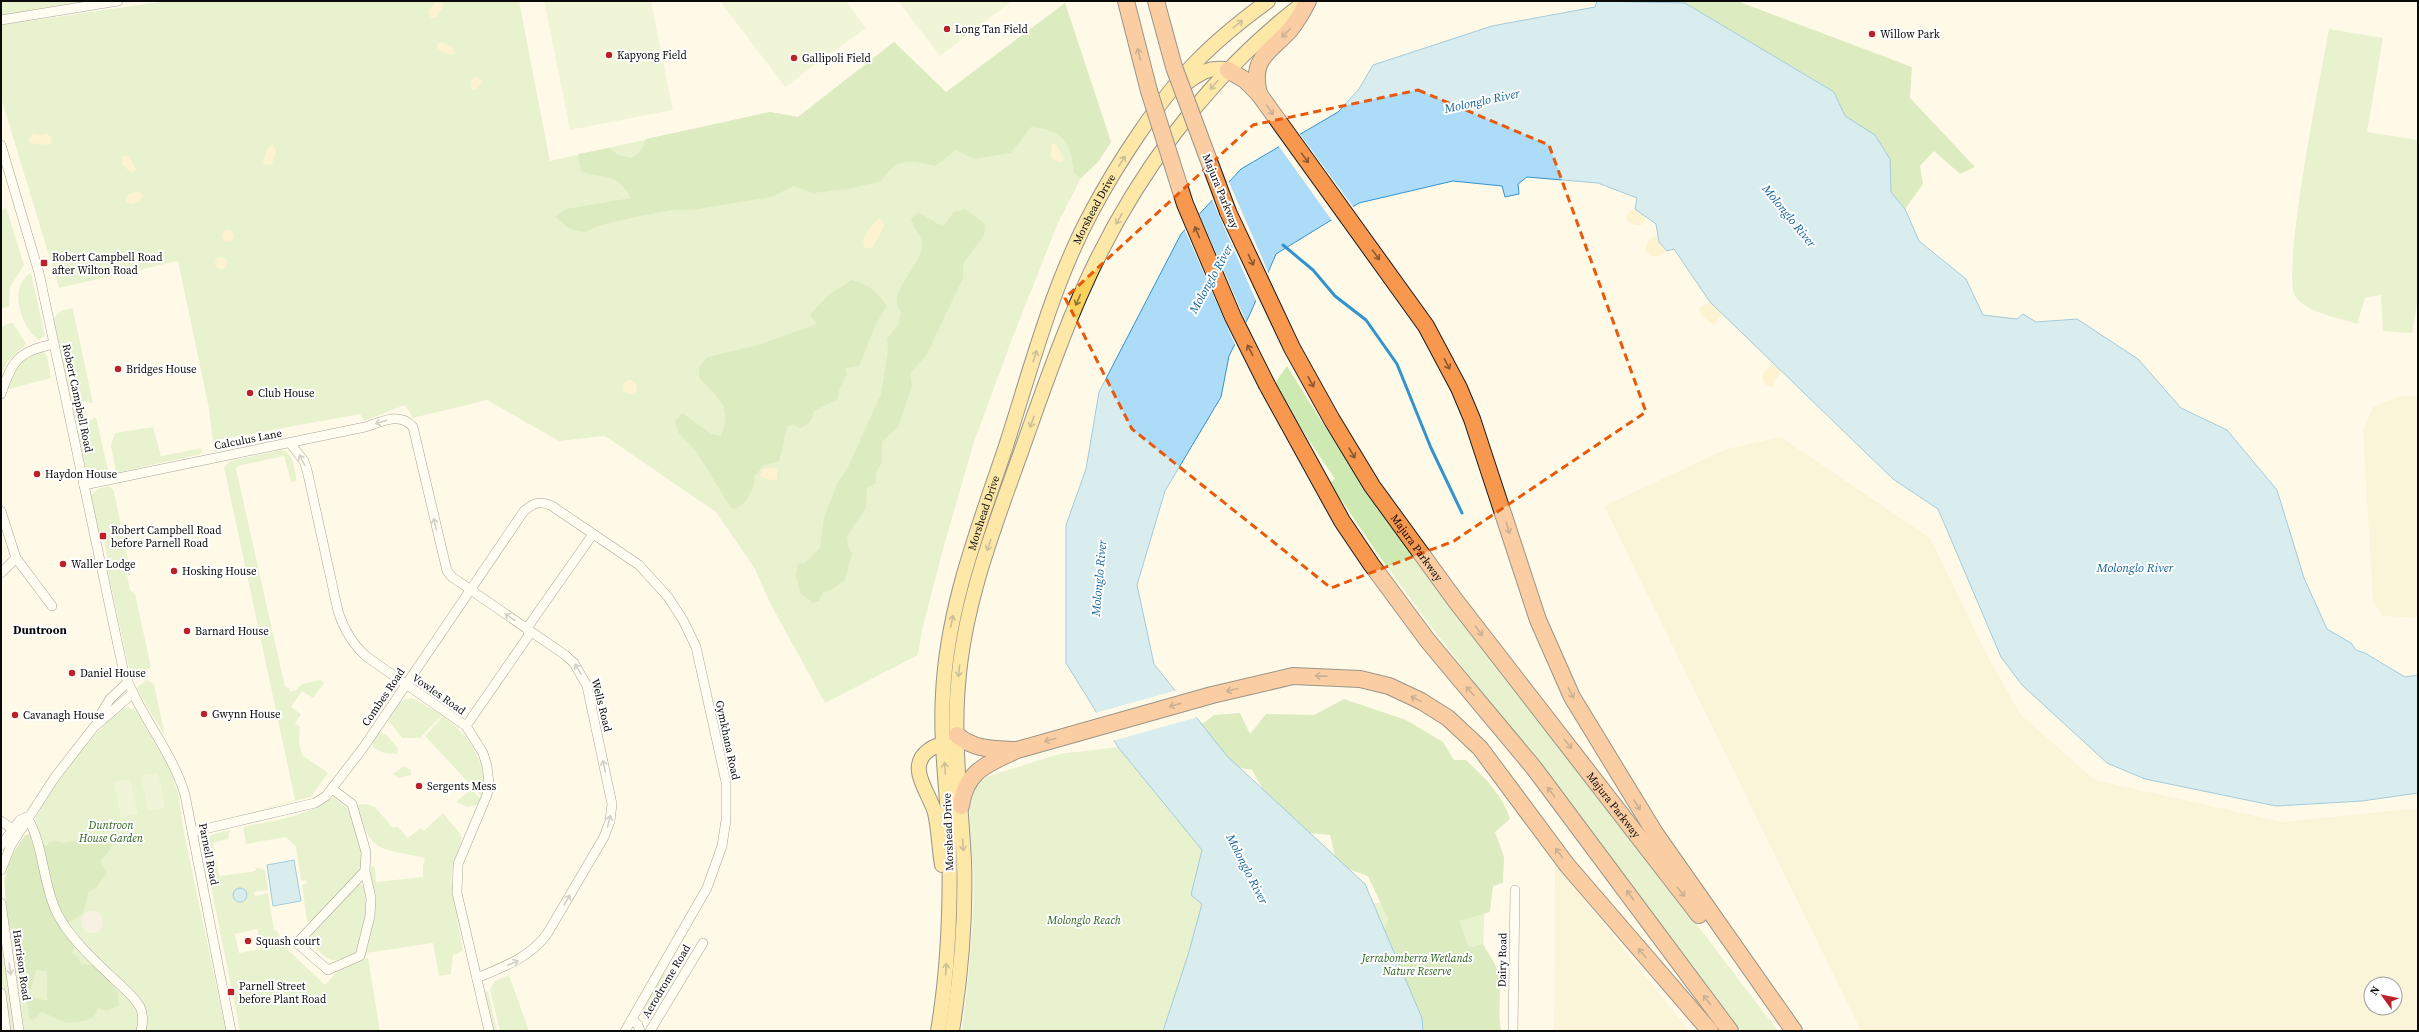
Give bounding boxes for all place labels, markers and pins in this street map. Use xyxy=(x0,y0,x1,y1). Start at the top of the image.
place label: Long Tan Field xyxy=(955,22,1029,37)
marker: Long Tan Field xyxy=(942,24,952,34)
place label: Willow Park xyxy=(1880,27,1941,42)
marker: Willow Park xyxy=(1867,29,1877,39)
place label: Kapyong Field xyxy=(617,48,688,63)
marker: Kapyong Field xyxy=(604,50,614,60)
place label: Gallipoli Field xyxy=(802,51,872,66)
marker: Gallipoli Field xyxy=(789,53,799,63)
place label: Robert Campbell Road after Wilton Road xyxy=(52,250,163,278)
marker: Robert Campbell Road after Wilton Road xyxy=(39,258,49,268)
place label: Bridges House xyxy=(126,362,197,377)
marker: Bridges House xyxy=(113,364,123,374)
place label: Club House xyxy=(258,386,315,401)
marker: Club House xyxy=(245,388,255,398)
place label: Haydon House xyxy=(45,467,117,482)
marker: Haydon House xyxy=(32,469,42,479)
place label: Robert Campbell Road before Parnell Road xyxy=(111,523,222,551)
marker: Robert Campbell Road before Parnell Road xyxy=(98,531,108,541)
place label: Waller Lodge xyxy=(71,557,136,572)
marker: Waller Lodge xyxy=(58,559,68,569)
place label: Hosking House xyxy=(182,564,257,579)
marker: Hosking House xyxy=(169,566,179,576)
place label: Barnard House xyxy=(195,624,269,639)
marker: Barnard House xyxy=(182,626,192,636)
place label: Daniel House xyxy=(80,666,146,681)
marker: Daniel House xyxy=(67,668,77,678)
place label: Gwynn House xyxy=(212,707,281,722)
place label: Cavanagh House xyxy=(23,708,105,723)
marker: Gwynn House xyxy=(199,709,209,719)
marker: Cavanagh House xyxy=(10,710,20,720)
place label: Sergents Mess xyxy=(427,779,497,794)
marker: Sergents Mess xyxy=(414,781,424,791)
place label: Squash court xyxy=(256,934,320,949)
marker: Squash court xyxy=(243,936,253,946)
place label: Parnell Street before Plant Road xyxy=(239,979,327,1007)
marker: Parnell Street before Plant Road xyxy=(226,987,236,997)

